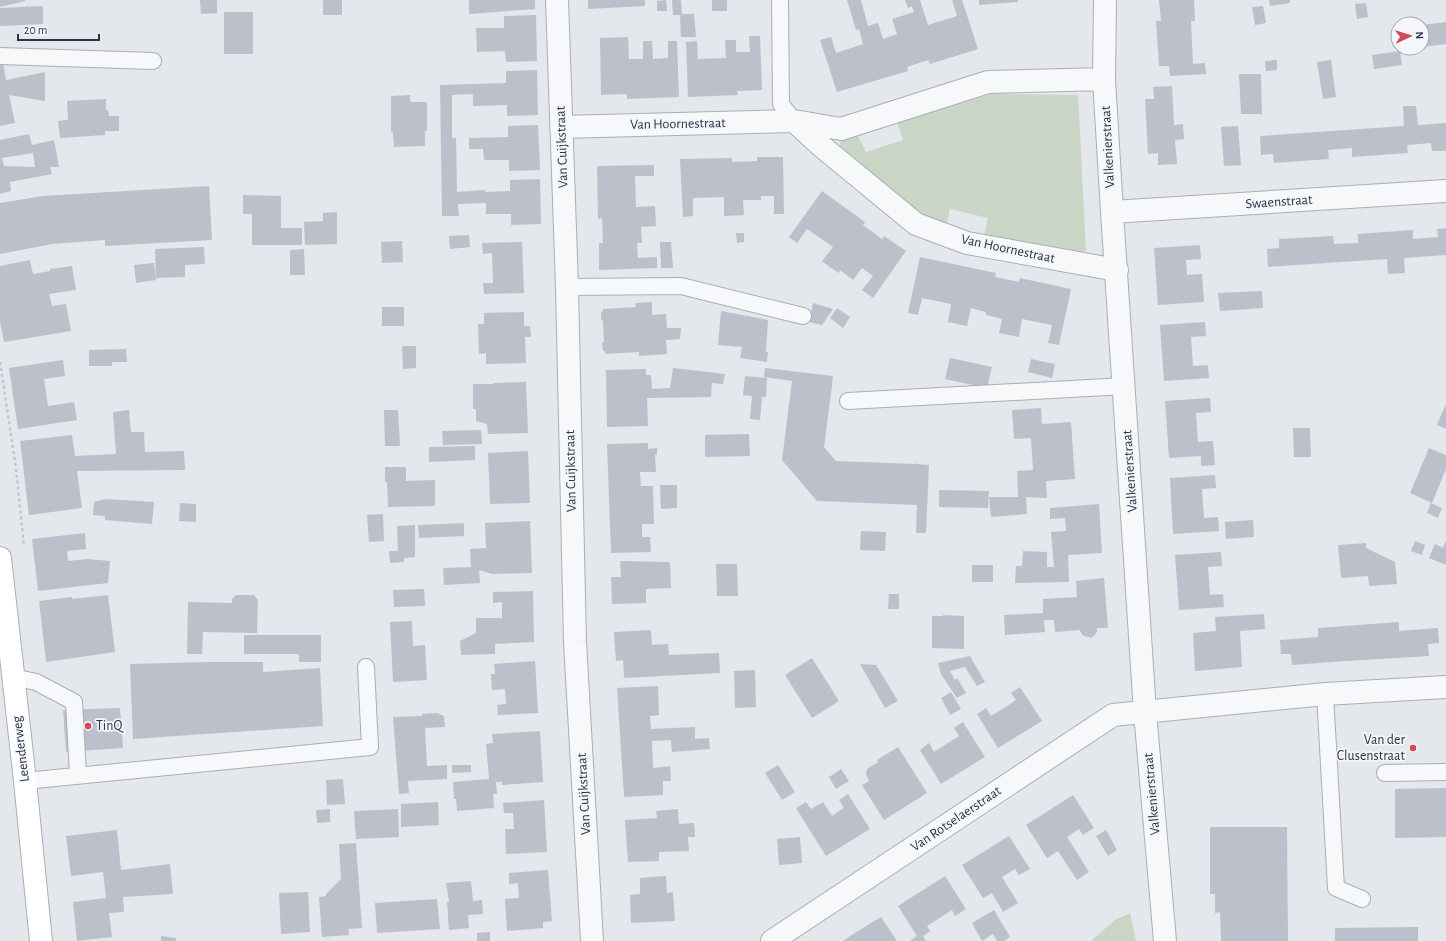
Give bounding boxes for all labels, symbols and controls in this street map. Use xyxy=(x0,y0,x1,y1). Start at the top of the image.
scale bar xyxy=(18,16,99,42)
north arrow xyxy=(1390,16,1430,56)
text: 20 m xyxy=(24,24,47,36)
text: N xyxy=(1414,31,1425,40)
street label: Van Cuijkstraat xyxy=(554,105,570,188)
street label: Valkenierstraat xyxy=(1099,105,1117,189)
street label: Van Hoornestraat xyxy=(630,116,726,132)
street label: Swaenstraat xyxy=(1245,193,1313,211)
street label: Van Hoornestraat xyxy=(960,232,1057,266)
street label: Van Cuijkstraat xyxy=(563,429,579,512)
street label: Valkenierstraat xyxy=(1120,429,1140,513)
street label: Leenderweg xyxy=(10,715,32,783)
place label: TinQ xyxy=(96,719,124,733)
marker: TinQ xyxy=(83,721,93,731)
place label: Van der Clusenstraat xyxy=(1337,733,1406,763)
marker: Van der Clusenstraat xyxy=(1408,743,1418,753)
street label: Van Cuijkstraat xyxy=(575,752,593,835)
street label: Valkenierstraat xyxy=(1141,752,1163,836)
street label: Van Rotselaerstraat xyxy=(908,783,1004,854)

